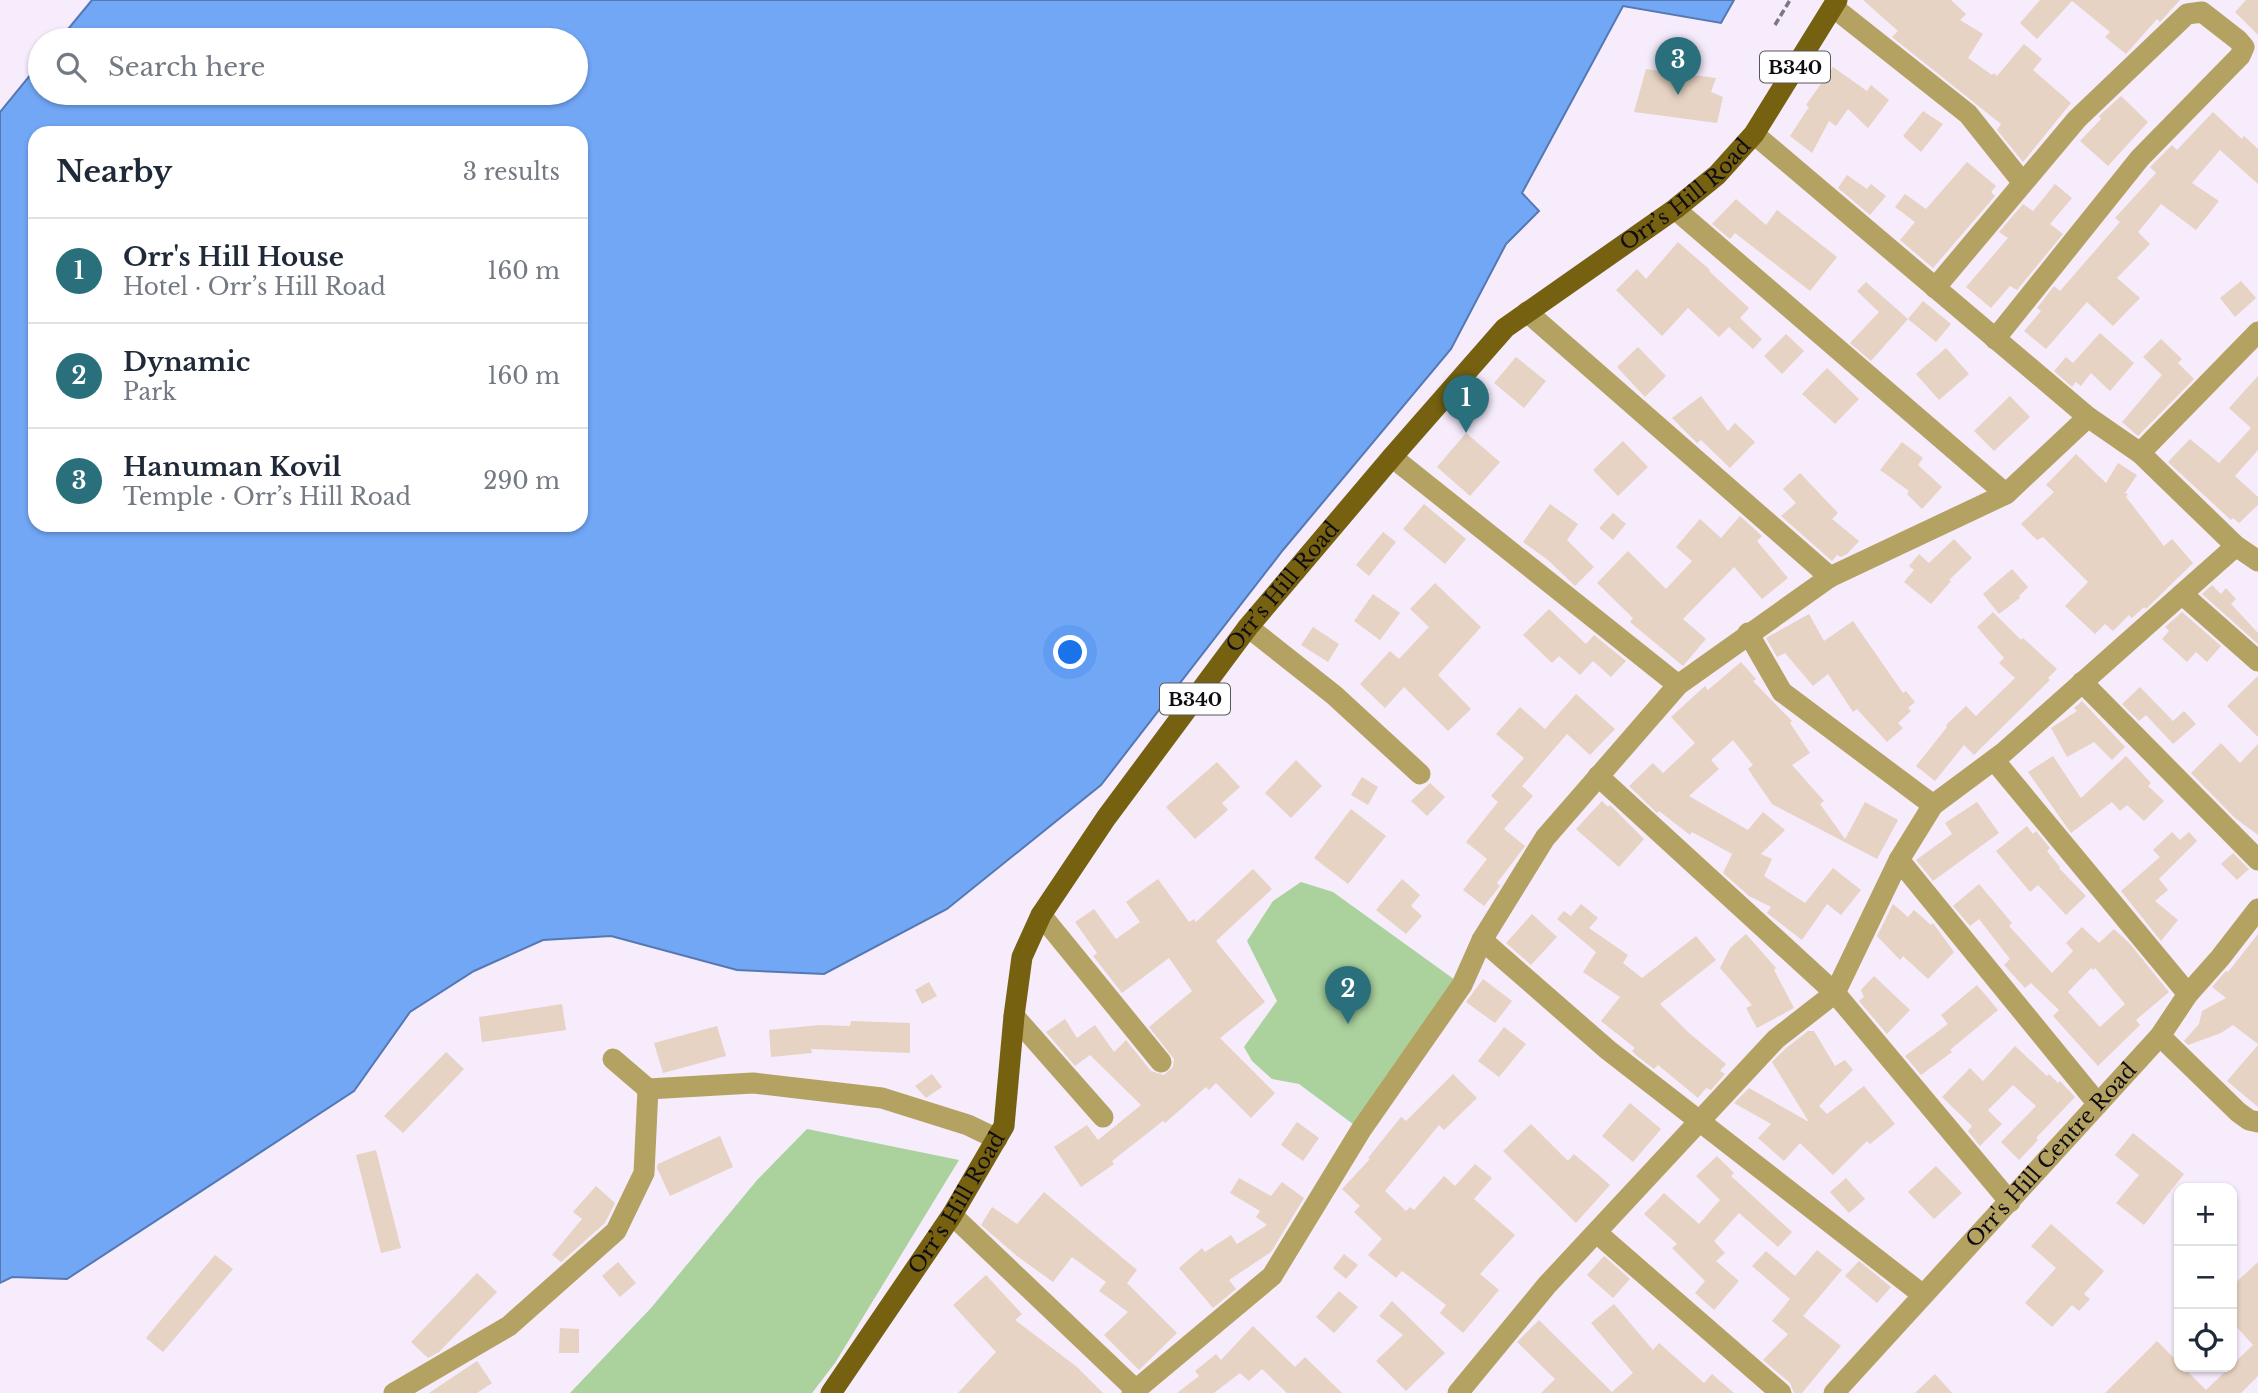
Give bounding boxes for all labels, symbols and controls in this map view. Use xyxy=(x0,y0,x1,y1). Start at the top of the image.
search box xyxy=(28,28,588,105)
pin: 3 xyxy=(1655,37,1701,95)
icon: search xyxy=(52,48,90,86)
text: Search here xyxy=(108,51,265,83)
road number: B340 xyxy=(1760,52,1830,82)
street label: Orr’s Hill Road xyxy=(1615,133,1756,257)
text: Nearby xyxy=(56,153,172,190)
text: 3 results xyxy=(463,158,560,186)
text: Orr's Hill House xyxy=(123,241,344,273)
text: 1 xyxy=(74,257,84,285)
text: 160 m xyxy=(487,257,560,285)
text: Hotel · Orr’s Hill Road xyxy=(123,273,386,301)
text: Dynamic xyxy=(123,346,250,378)
text: 2 xyxy=(72,362,86,390)
text: 160 m xyxy=(487,362,560,390)
pin: 1 xyxy=(1443,375,1489,433)
text: Park xyxy=(123,378,176,406)
text: Hanuman Kovil xyxy=(123,451,341,483)
text: 3 xyxy=(72,467,86,495)
text: 290 m xyxy=(483,467,560,495)
text: Temple · Orr’s Hill Road xyxy=(123,483,411,511)
street label: Orr’s Hill Road xyxy=(1221,516,1345,658)
your location xyxy=(1053,635,1087,669)
road number: B340 xyxy=(1160,684,1230,714)
pin: 2 xyxy=(1325,966,1371,1024)
street label: Orr's Hill Centre Road xyxy=(1960,1057,2142,1253)
street label: Orr’s Hill Road xyxy=(903,1127,1011,1279)
map controls xyxy=(2174,1183,2237,1372)
button: + xyxy=(2174,1183,2237,1246)
button: − xyxy=(2174,1246,2237,1309)
button: locate xyxy=(2174,1309,2237,1372)

